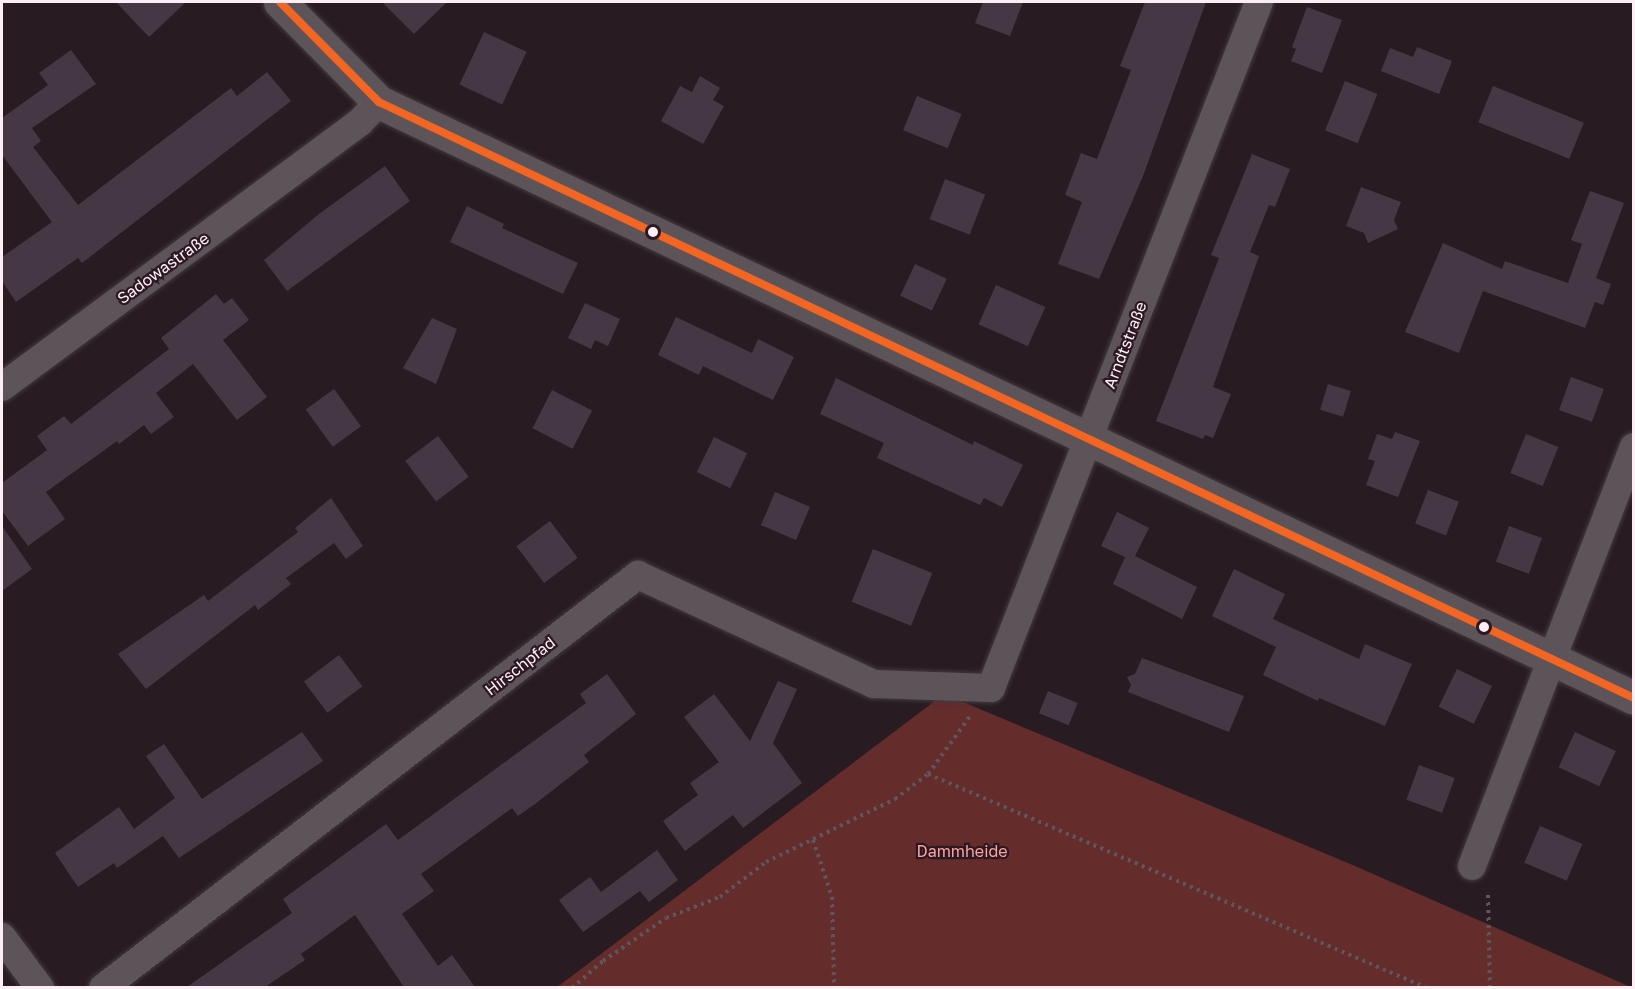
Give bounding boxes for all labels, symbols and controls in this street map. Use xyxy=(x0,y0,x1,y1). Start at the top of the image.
unlabelled marker xyxy=(647,226,659,238)
street label: Sadowastraße xyxy=(113,228,213,308)
street label: Arndtstraße xyxy=(1100,299,1150,391)
unlabelled marker xyxy=(1478,621,1490,633)
street label: Hirschpfad xyxy=(481,633,559,699)
park label: Dammheide xyxy=(916,841,1008,861)

